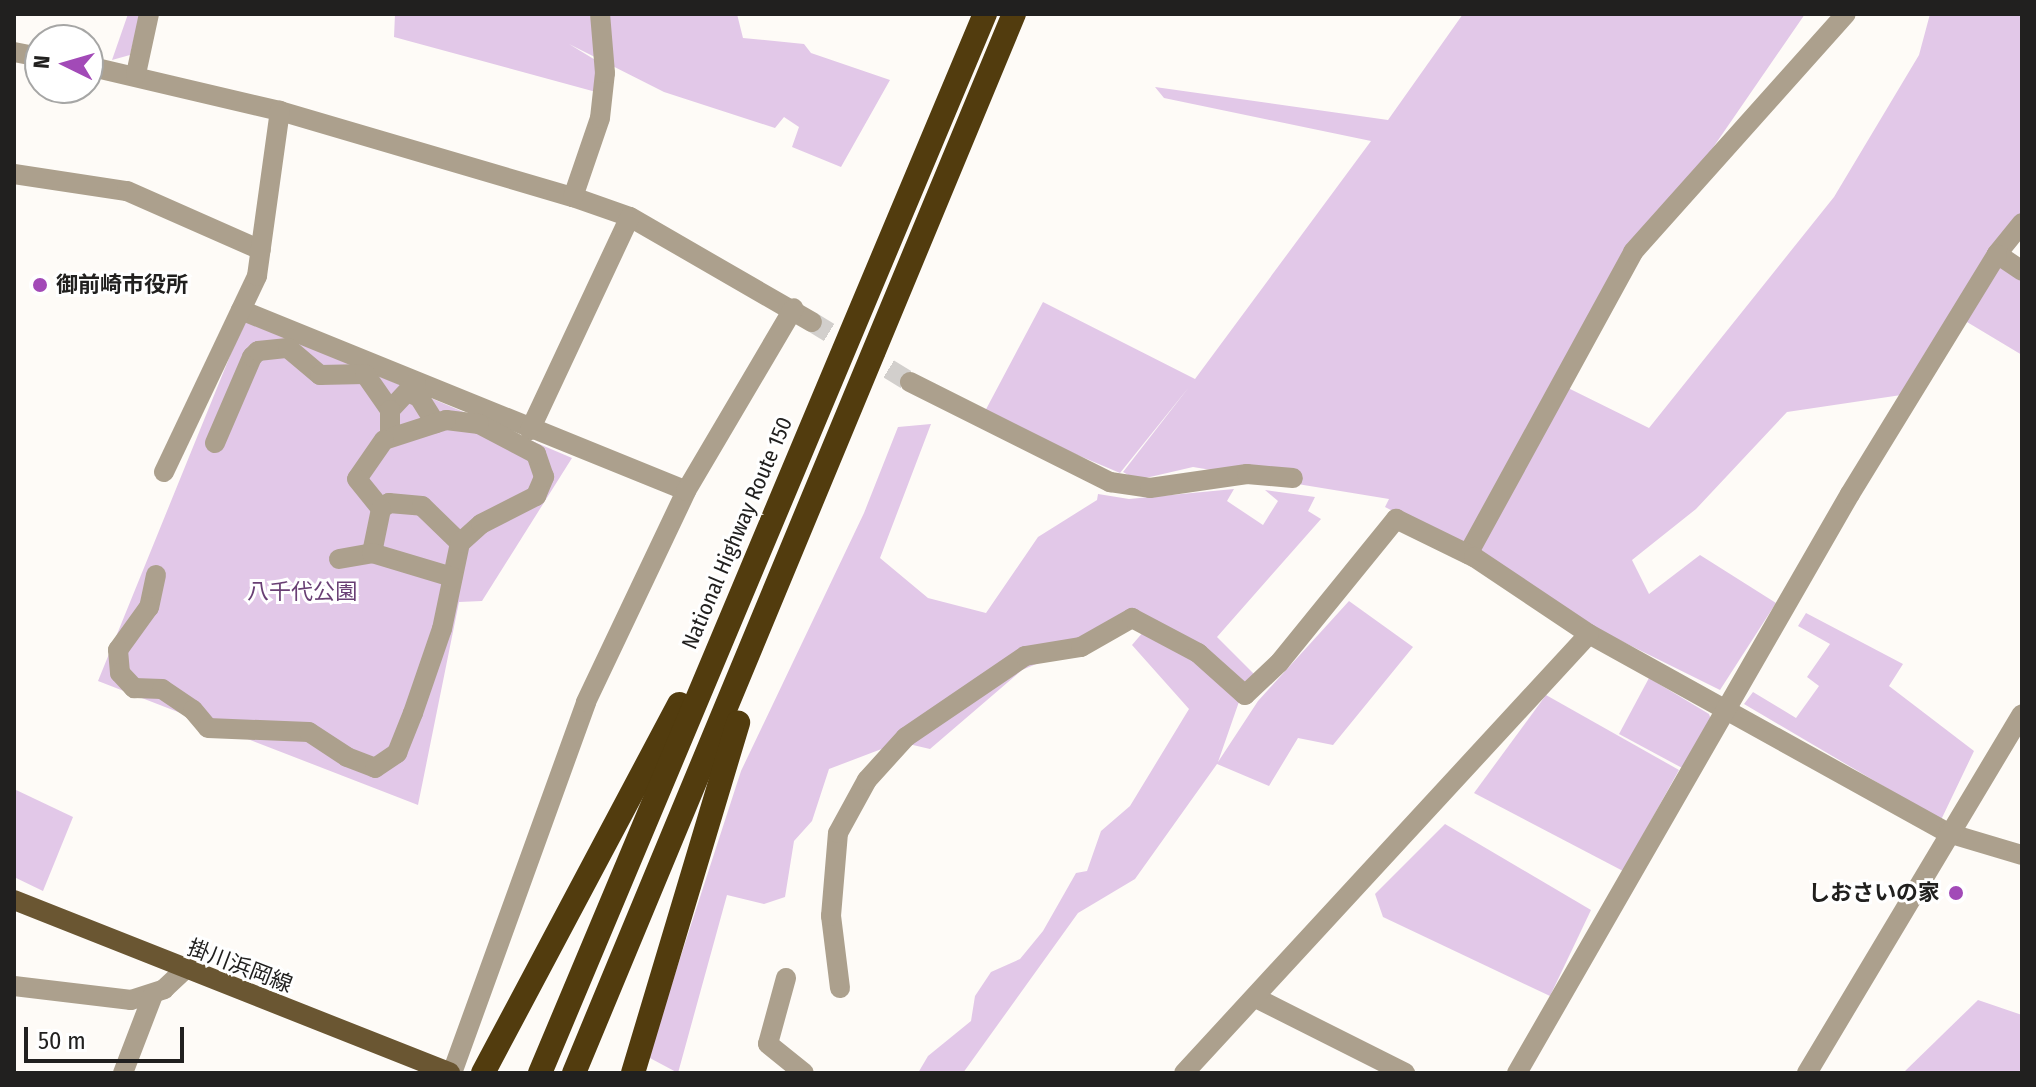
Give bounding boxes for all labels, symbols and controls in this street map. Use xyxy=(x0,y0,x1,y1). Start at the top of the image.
north arrow xyxy=(24,24,104,104)
text: N xyxy=(28,54,56,70)
place label: 御前崎市役所 xyxy=(56,272,188,298)
marker: 御前崎市役所 xyxy=(31,276,49,294)
street label: National Highway Route 150 xyxy=(676,413,798,653)
park label: 八千代公園 xyxy=(247,579,357,605)
place label: しおさいの家 xyxy=(1808,880,1940,906)
marker: しおさいの家 xyxy=(1947,884,1965,902)
street label: 掛川浜岡線 xyxy=(184,934,296,998)
scale bar xyxy=(28,1011,188,1061)
text: 50 m xyxy=(38,1027,86,1055)

